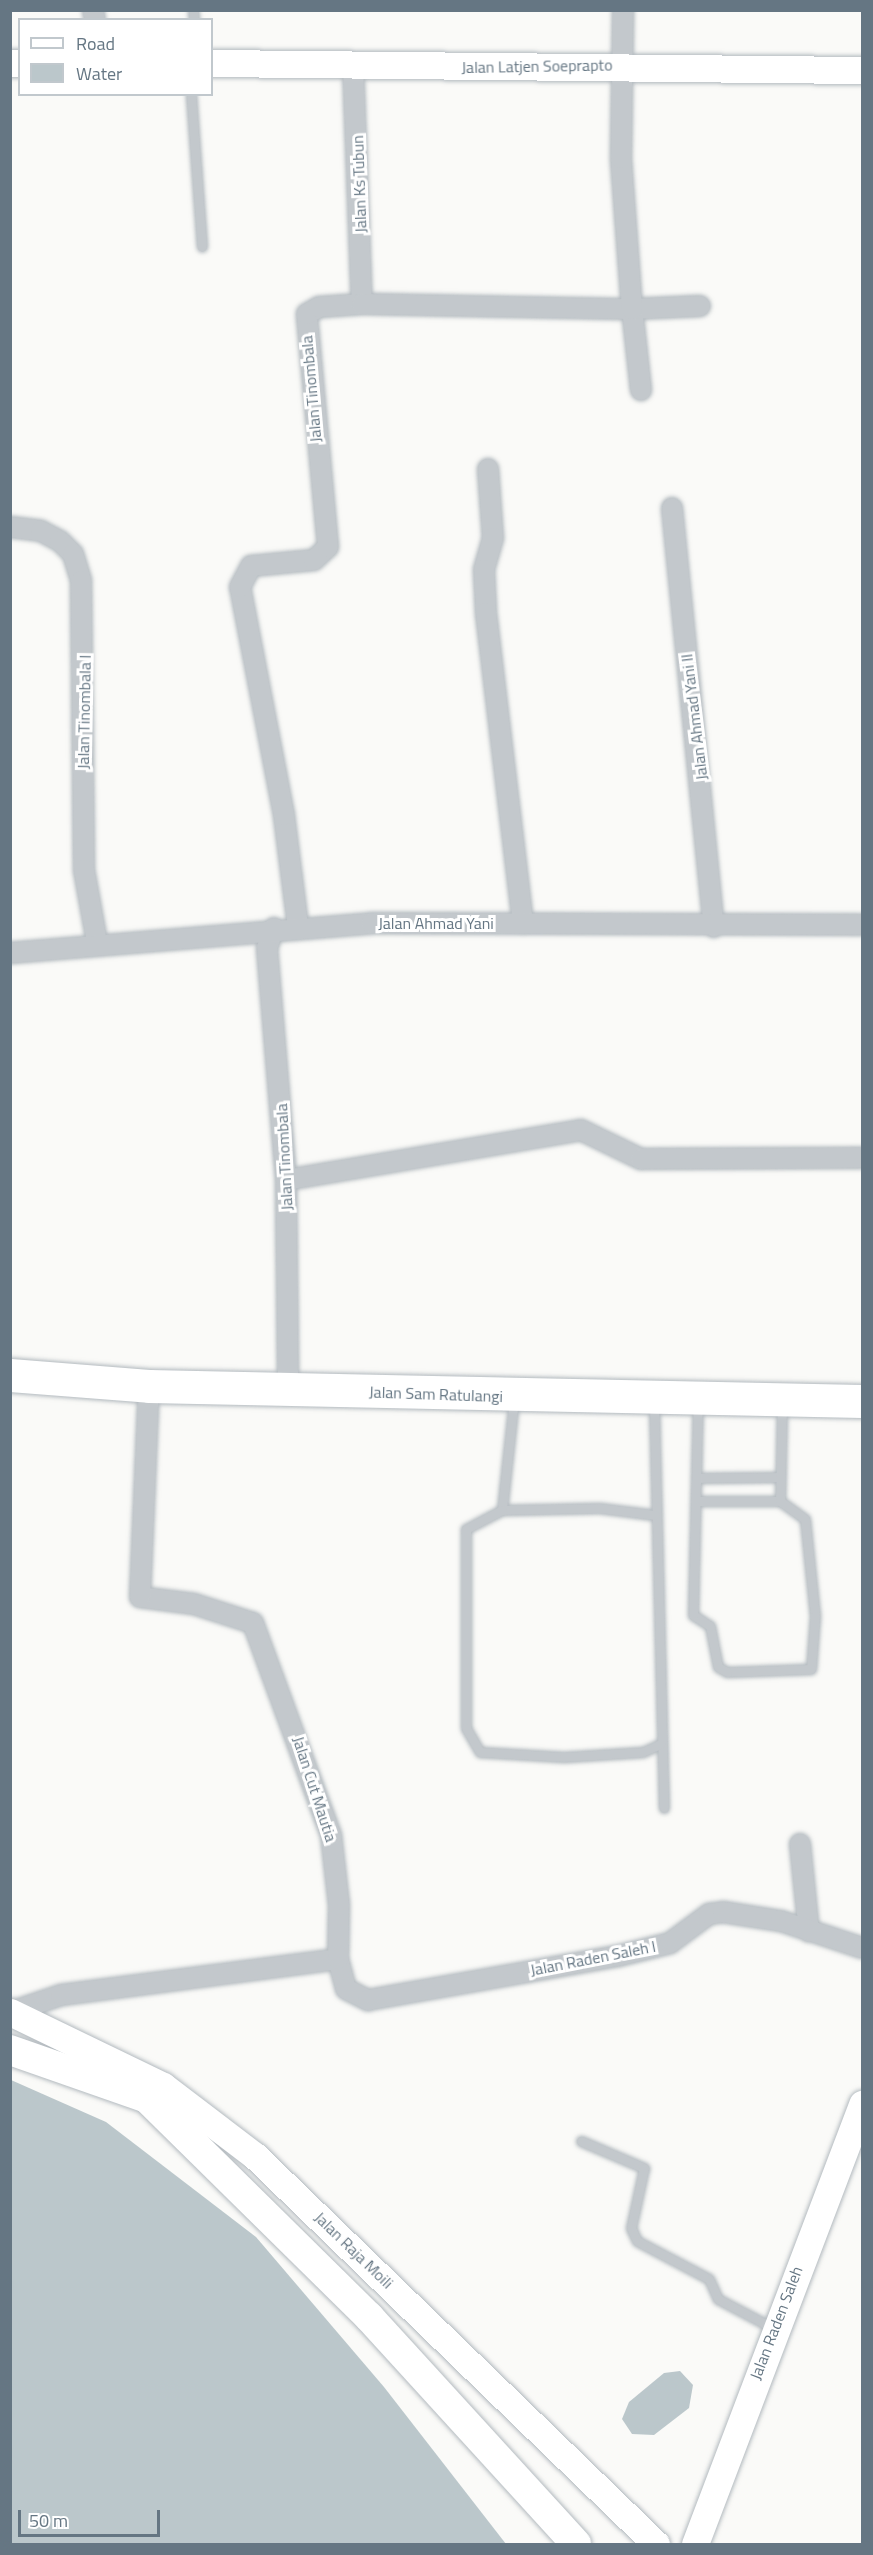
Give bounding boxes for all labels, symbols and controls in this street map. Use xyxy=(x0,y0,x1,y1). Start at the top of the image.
legend xyxy=(18,18,213,96)
text: Road xyxy=(76,30,115,57)
street label: Jalan Latjen Soeprapto xyxy=(461,55,613,77)
text: Water xyxy=(76,60,122,87)
street label: Jalan Ks Tubun xyxy=(348,135,370,233)
street label: Jalan Tinombala xyxy=(297,335,325,443)
street label: Jalan Ahmad Yani II xyxy=(677,653,711,781)
street label: Jalan Tinombala I xyxy=(73,655,95,769)
street label: Jalan Ahmad Yani xyxy=(378,913,494,933)
street label: Jalan Tinombala xyxy=(272,1103,296,1211)
street label: Jalan Sam Ratulangi xyxy=(369,1382,503,1406)
street label: Jalan Cut Mautia xyxy=(289,1734,341,1844)
street label: Jalan Raden Saleh I xyxy=(529,1936,657,1980)
street label: Jalan Raja Moili xyxy=(311,2208,397,2292)
street label: Jalan Raden Saleh xyxy=(746,2264,806,2382)
scale bar xyxy=(21,2498,164,2536)
text: 50 m xyxy=(29,2507,68,2534)

